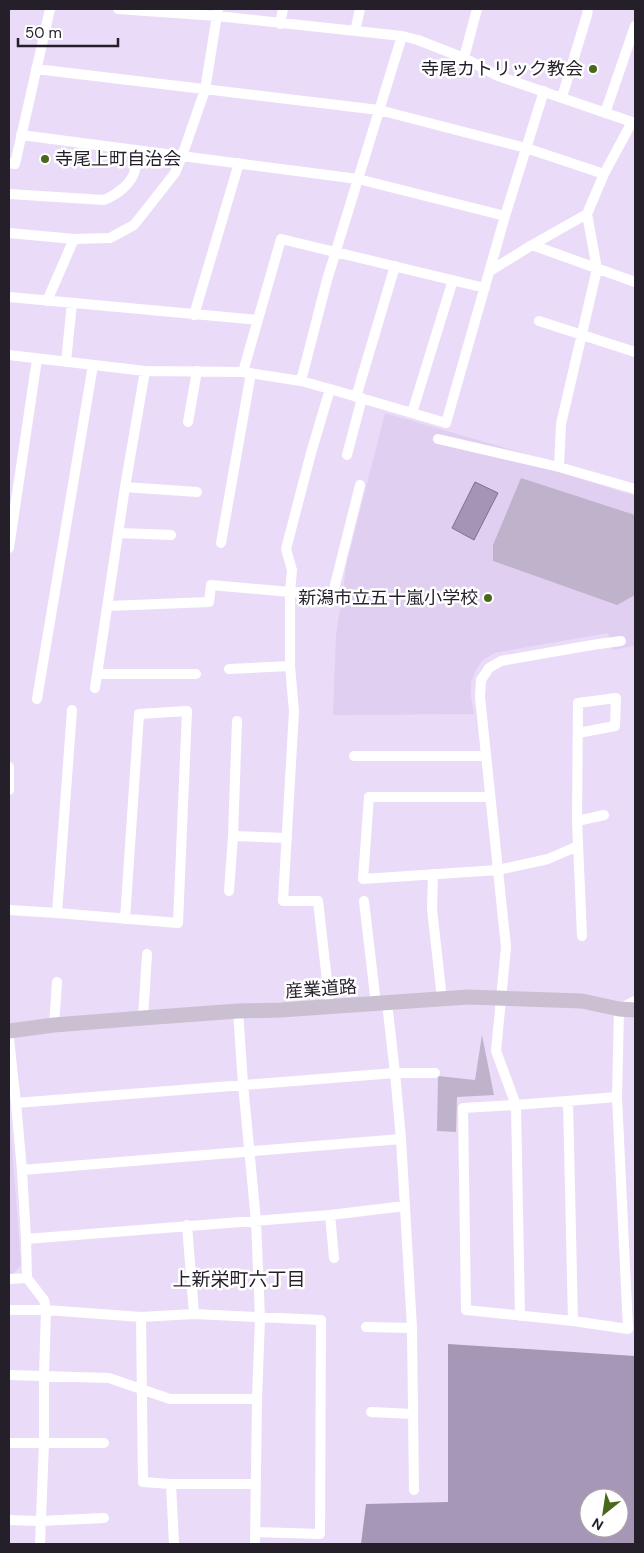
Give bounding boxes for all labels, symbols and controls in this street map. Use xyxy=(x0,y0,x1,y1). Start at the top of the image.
scale bar xyxy=(18,15,118,47)
text: 50 m xyxy=(25,23,62,43)
place label: 寺尾カトリック教会 xyxy=(421,57,583,81)
marker: 寺尾カトリック教会 xyxy=(587,63,599,75)
place label: 寺尾上町自治会 xyxy=(55,147,181,171)
marker: 寺尾上町自治会 xyxy=(39,153,51,165)
place label: 新潟市立五十嵐小学校 xyxy=(298,586,478,610)
marker: 新潟市立五十嵐小学校 xyxy=(482,592,494,604)
street label: 産業道路 xyxy=(284,975,358,1003)
district label: 上新栄町六丁目 xyxy=(172,1267,306,1292)
north arrow xyxy=(579,1488,629,1538)
text: N xyxy=(589,1514,606,1535)

